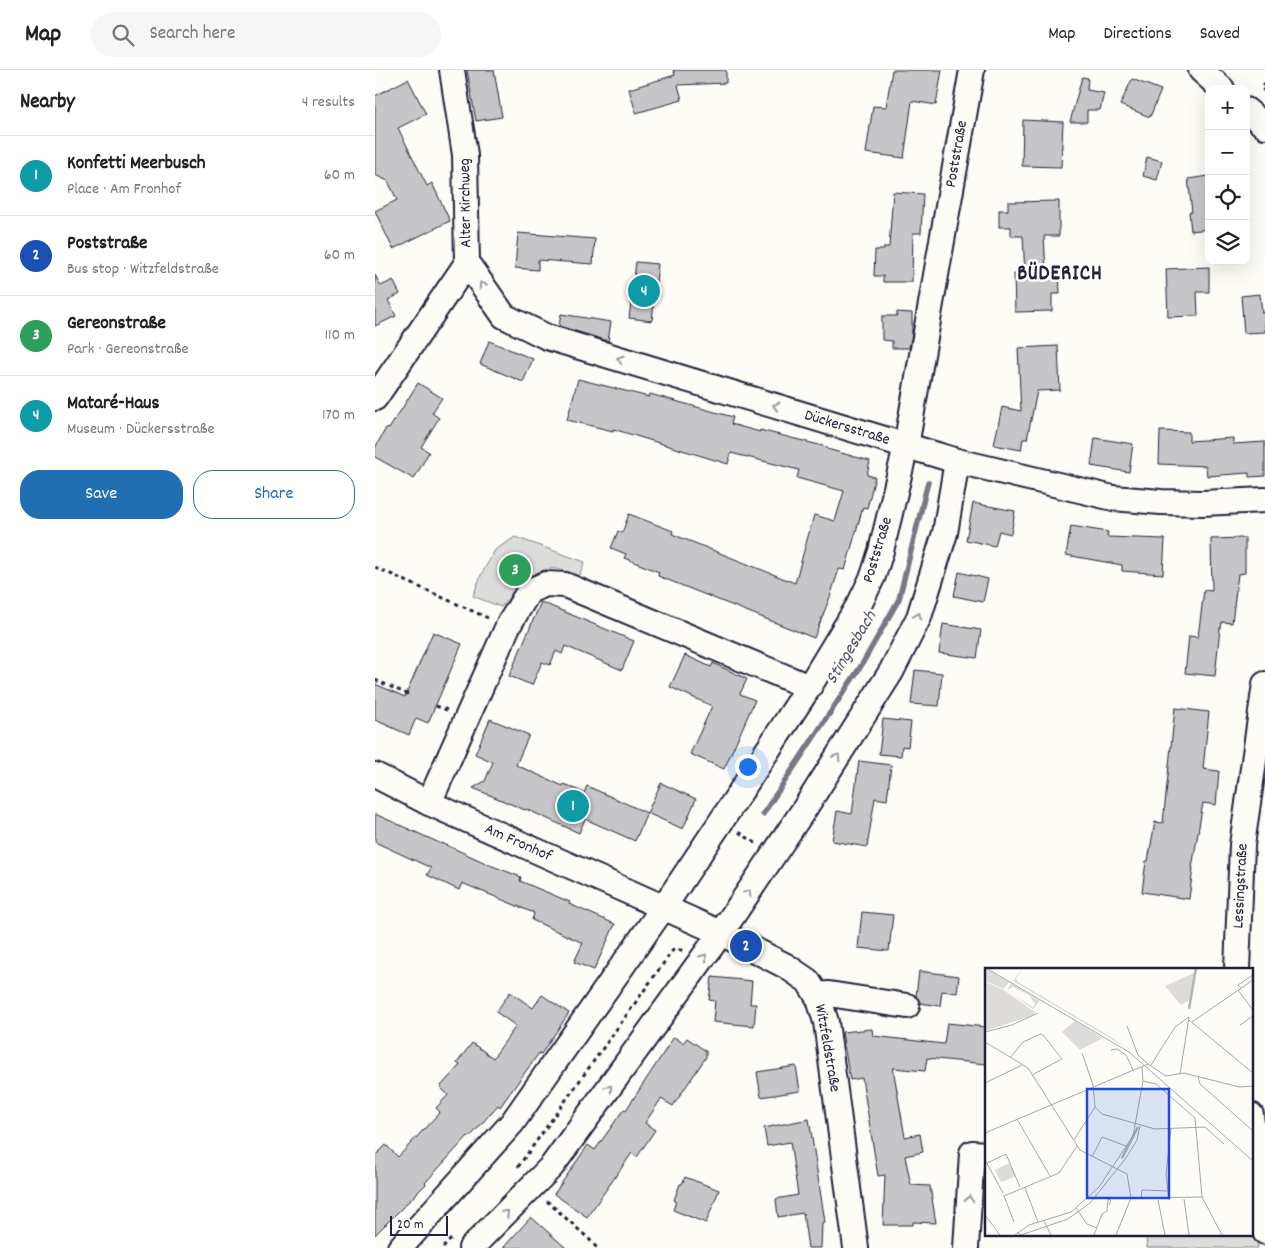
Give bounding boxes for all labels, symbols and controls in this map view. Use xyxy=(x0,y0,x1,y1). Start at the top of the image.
search box xyxy=(91,12,441,57)
text: Map xyxy=(25,18,61,52)
icon: search xyxy=(109,21,137,49)
text: Search here xyxy=(149,21,235,48)
text: Map xyxy=(1048,22,1075,47)
text: Directions xyxy=(1103,22,1172,47)
text: Saved xyxy=(1200,22,1240,47)
map controls xyxy=(1205,85,1250,265)
button: + xyxy=(1205,85,1250,130)
text: Nearby xyxy=(20,88,75,118)
text: 4 results xyxy=(302,91,355,114)
street label: Poststraße xyxy=(940,119,974,189)
button: − xyxy=(1205,130,1250,175)
text: Konfetti Meerbusch xyxy=(67,151,206,178)
street label: Alter Kirchweg xyxy=(454,158,478,248)
text: 1 xyxy=(34,164,38,187)
text: 60 m xyxy=(324,164,355,187)
button: locate xyxy=(1205,175,1250,220)
text: Place · Am Fronhof xyxy=(67,178,181,201)
button: layers xyxy=(1205,220,1250,265)
text: Poststraße xyxy=(67,231,147,258)
text: 2 xyxy=(33,244,40,267)
text: 60 m xyxy=(324,244,355,267)
text: Bus stop · Witzfeldstraße xyxy=(67,258,219,281)
district label: BÜDERICH xyxy=(1017,260,1103,290)
pin: 4 xyxy=(628,272,660,310)
one-way arrow xyxy=(479,281,488,291)
text: Gereonstraße xyxy=(67,311,166,338)
text: 3 xyxy=(32,324,40,347)
text: 110 m xyxy=(325,324,355,347)
text: Park · Gereonstraße xyxy=(67,338,189,361)
one-way arrow xyxy=(617,355,625,365)
text: Mataré-Haus xyxy=(67,391,160,418)
one-way arrow xyxy=(772,402,780,412)
text: 4 xyxy=(33,404,39,427)
text: 170 m xyxy=(322,404,355,427)
street label: Dückersstraße xyxy=(801,404,893,452)
text: Museum · Dückersstraße xyxy=(67,418,215,441)
button: Save xyxy=(20,470,183,519)
button: Share xyxy=(193,470,355,519)
street label: Poststraße xyxy=(857,514,899,586)
pin: 3 xyxy=(499,551,531,589)
water label: Stingesbach xyxy=(820,606,884,689)
one-way arrow xyxy=(912,612,922,621)
one-way arrow xyxy=(831,753,841,762)
your location xyxy=(735,754,761,780)
pin: 1 xyxy=(557,787,589,825)
street label: Am Fronhof xyxy=(481,818,555,868)
street label: Lessingstraße xyxy=(1227,843,1255,929)
one-way arrow xyxy=(742,889,751,899)
pin: 2 xyxy=(730,927,762,965)
one-way arrow xyxy=(698,953,707,963)
inset map xyxy=(985,968,1253,1236)
street label: Witzfeldstraße xyxy=(808,1002,846,1094)
one-way arrow xyxy=(603,1084,612,1094)
one-way arrow xyxy=(964,1195,975,1203)
one-way arrow xyxy=(500,1210,509,1219)
scale bar xyxy=(390,1213,447,1236)
text: 20 m xyxy=(397,1215,424,1235)

